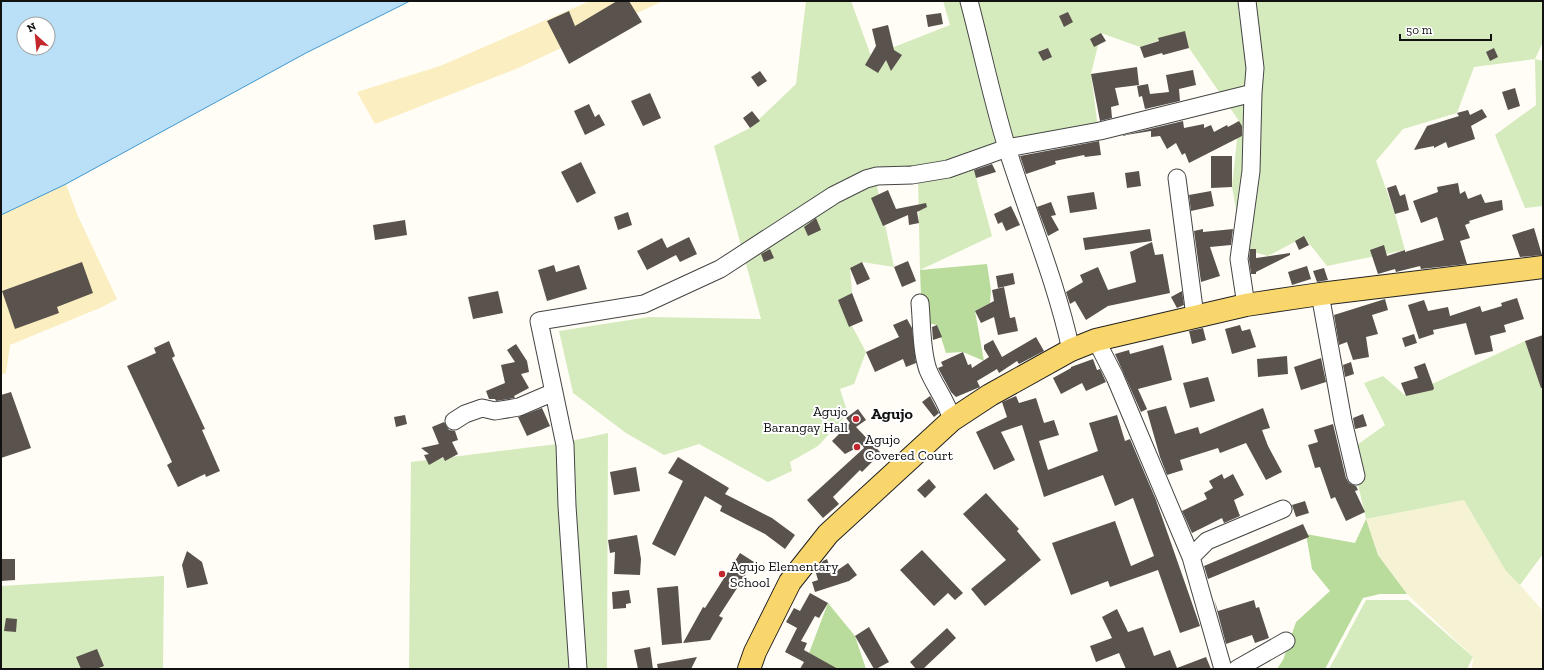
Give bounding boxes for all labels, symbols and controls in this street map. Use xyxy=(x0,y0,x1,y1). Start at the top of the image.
north arrow xyxy=(16,16,56,56)
scale bar xyxy=(1400,16,1491,42)
text: N xyxy=(25,20,39,35)
text: 50 m xyxy=(1406,23,1433,37)
place label: Agujo Barangay Hall xyxy=(763,403,848,436)
district label: Agujo xyxy=(871,404,914,423)
marker: Agujo Barangay Hall xyxy=(851,414,861,424)
place label: Agujo Covered Court xyxy=(865,431,954,464)
marker: Agujo Covered Court xyxy=(852,442,862,452)
place label: Agujo Elementary School xyxy=(730,558,839,591)
marker: Agujo Elementary School xyxy=(717,569,727,579)

